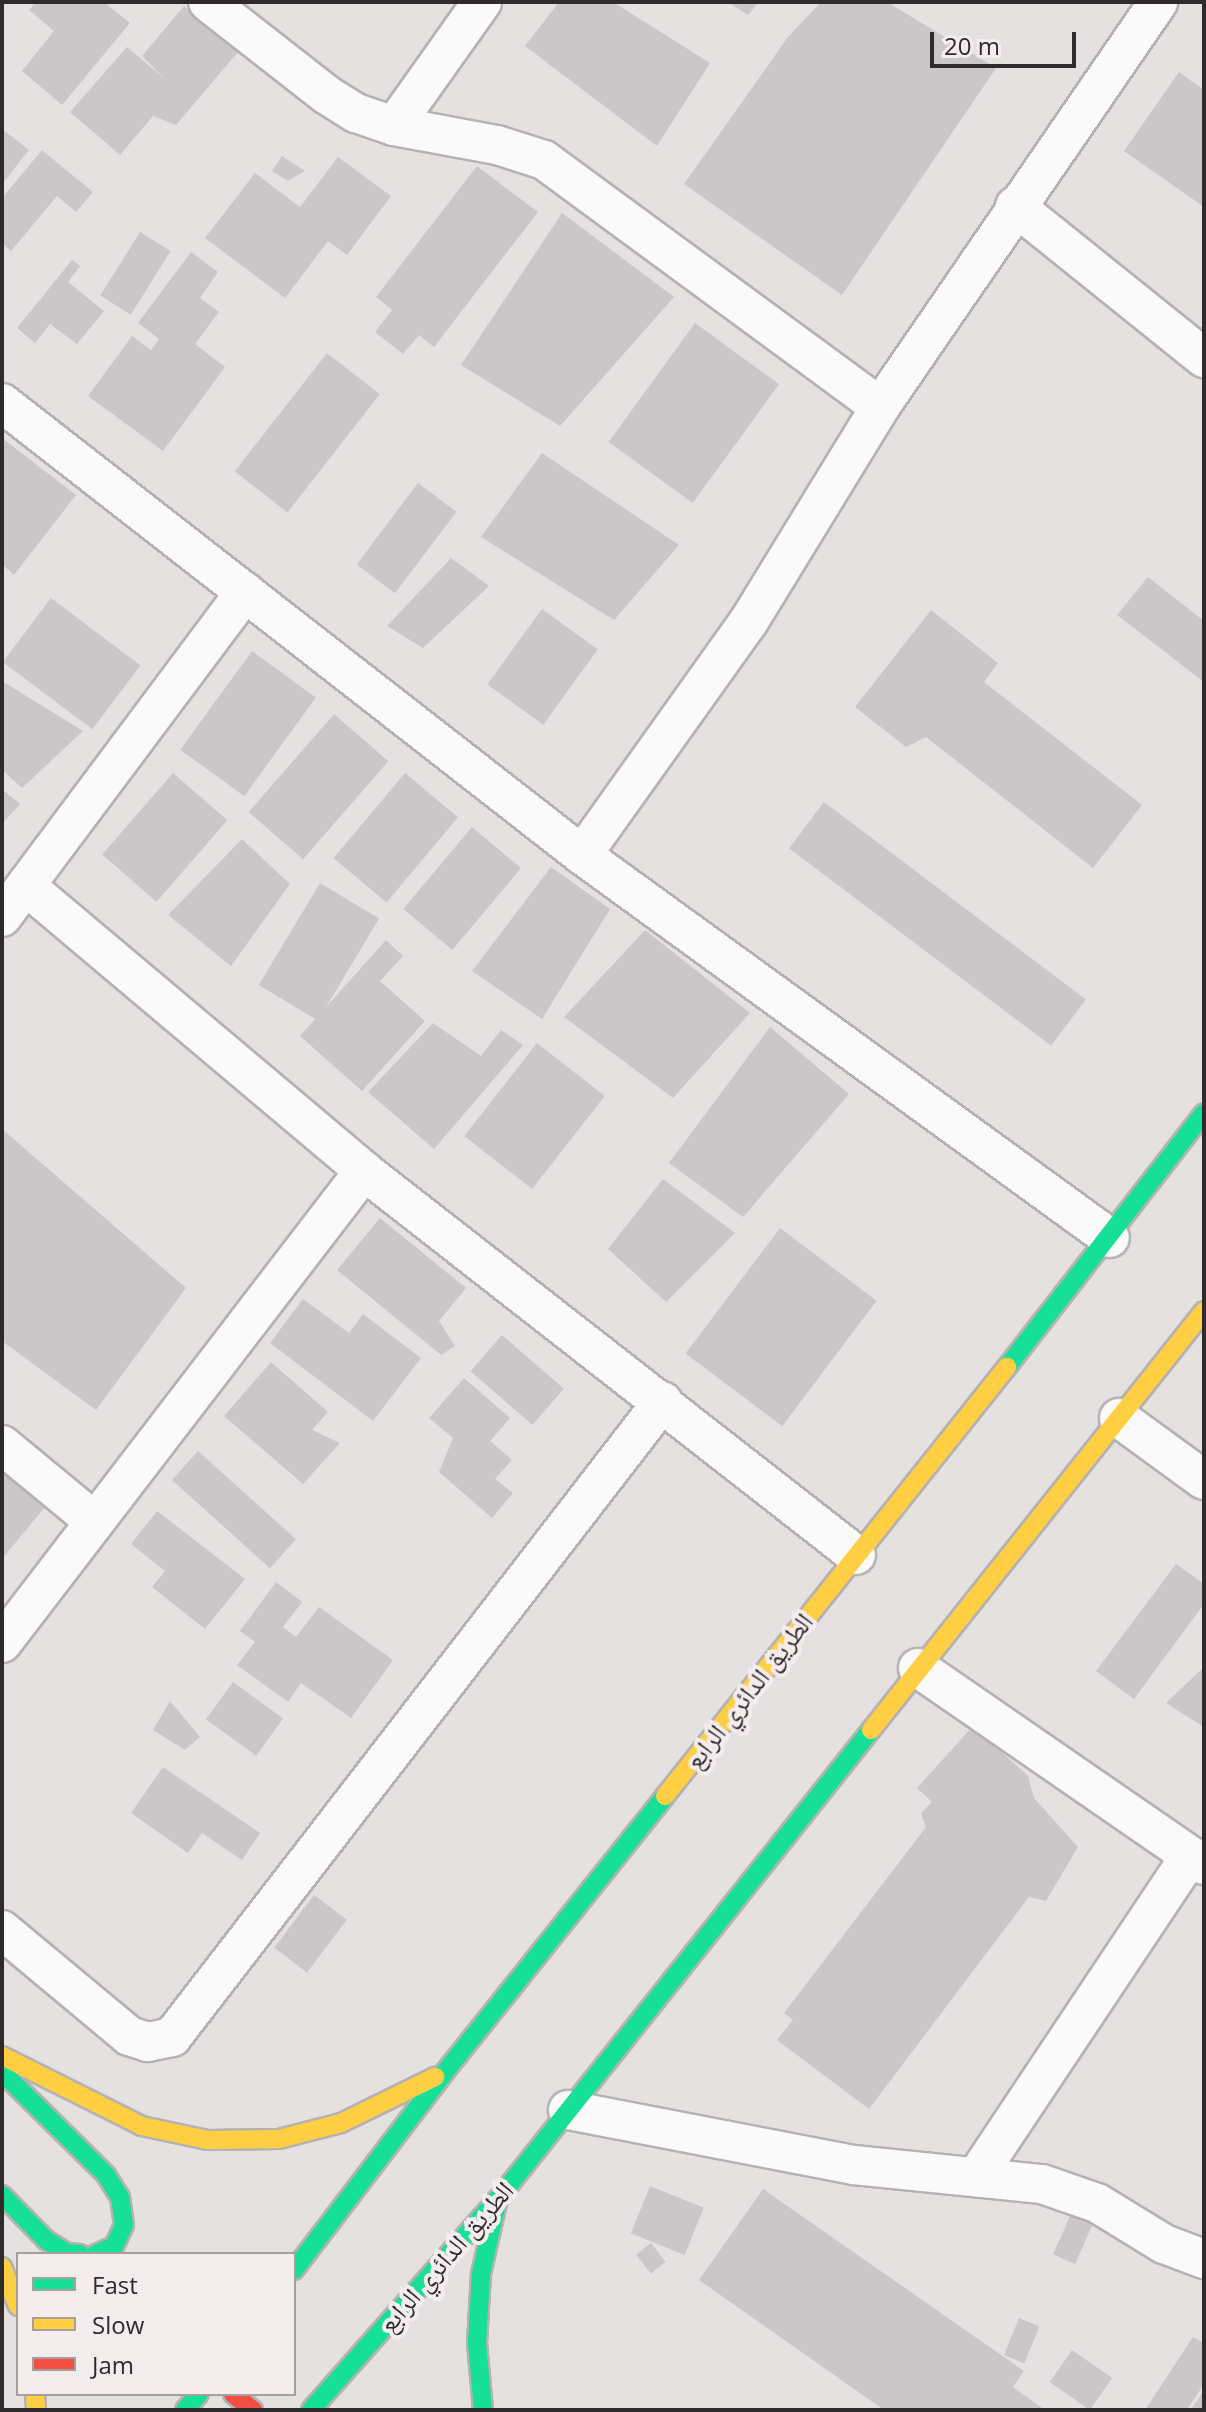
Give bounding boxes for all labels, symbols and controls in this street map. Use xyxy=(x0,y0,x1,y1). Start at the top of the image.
scale bar xyxy=(934,16,1080,66)
text: 20 m xyxy=(944,29,1000,62)
street label: الطريق الدائري الرابع xyxy=(678,1607,820,1775)
street label: الطريق الدائري الرابع xyxy=(372,2175,520,2339)
legend xyxy=(16,2252,296,2396)
text: Fast xyxy=(92,2268,138,2301)
text: Slow xyxy=(92,2308,144,2341)
text: Jam xyxy=(92,2348,134,2381)

